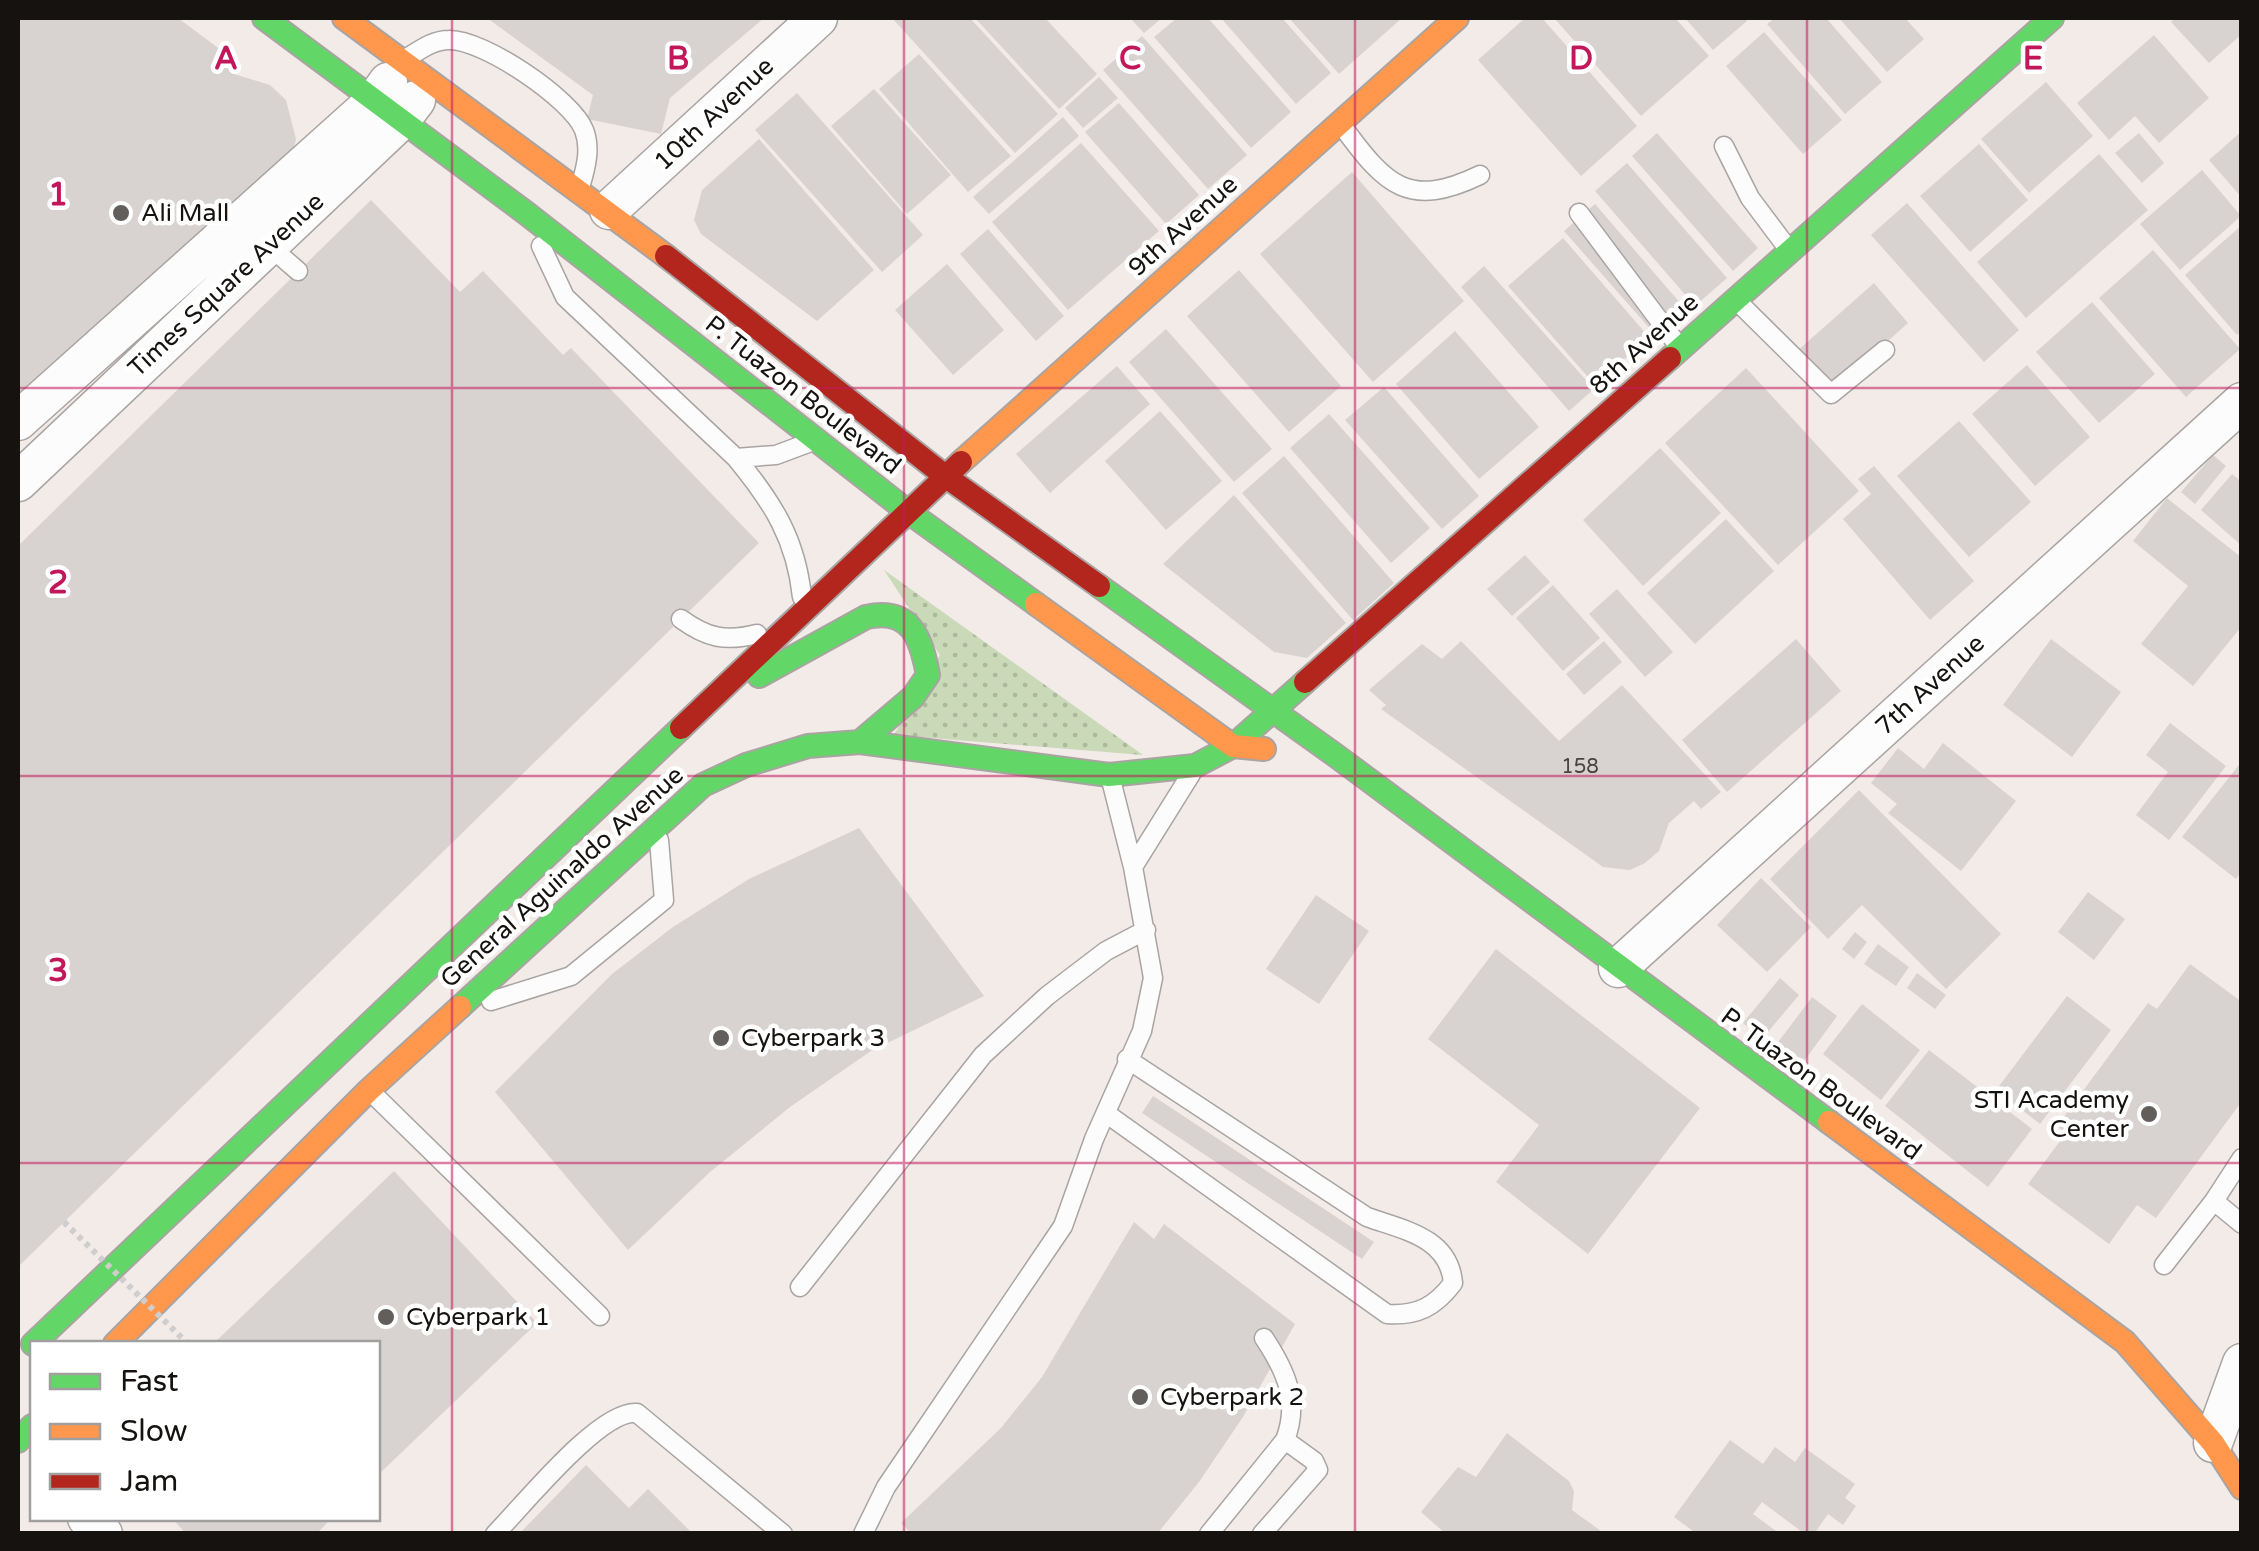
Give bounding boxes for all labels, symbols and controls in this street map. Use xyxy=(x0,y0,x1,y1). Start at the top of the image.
text: A xyxy=(214,40,238,78)
text: B xyxy=(667,40,689,78)
text: C xyxy=(1119,40,1141,78)
text: D xyxy=(1569,40,1593,78)
text: E xyxy=(2023,40,2043,78)
street label: 10th Avenue xyxy=(648,51,780,177)
street label: 9th Avenue xyxy=(1122,169,1244,283)
text: 1 xyxy=(48,176,68,214)
street label: Times Square Avenue xyxy=(122,187,330,383)
place label: Ali Mall xyxy=(141,198,229,228)
marker: Ali Mall xyxy=(110,202,132,224)
street label: 8th Avenue xyxy=(1583,287,1705,401)
street label: P. Tuazon Boulevard xyxy=(699,309,907,481)
text: 2 xyxy=(48,564,68,602)
street label: 7th Avenue xyxy=(1869,628,1991,742)
house number: 158 xyxy=(1561,755,1599,779)
street label: General Aguinaldo Avenue xyxy=(434,760,690,994)
text: 3 xyxy=(48,952,68,990)
street label: P. Tuazon Boulevard xyxy=(1715,1001,1927,1167)
place label: Cyberpark 3 xyxy=(741,1023,885,1053)
marker: Cyberpark 3 xyxy=(710,1027,732,1049)
place label: STI Academy Center xyxy=(1974,1085,2129,1144)
marker: STI Academy Center xyxy=(2138,1103,2160,1125)
place label: Cyberpark 1 xyxy=(406,1302,550,1332)
marker: Cyberpark 1 xyxy=(375,1306,397,1328)
legend xyxy=(30,1341,380,1521)
text: Fast xyxy=(120,1363,179,1400)
place label: Cyberpark 2 xyxy=(1160,1382,1304,1412)
marker: Cyberpark 2 xyxy=(1129,1386,1151,1408)
text: Slow xyxy=(120,1413,188,1450)
text: Jam xyxy=(120,1463,178,1500)

